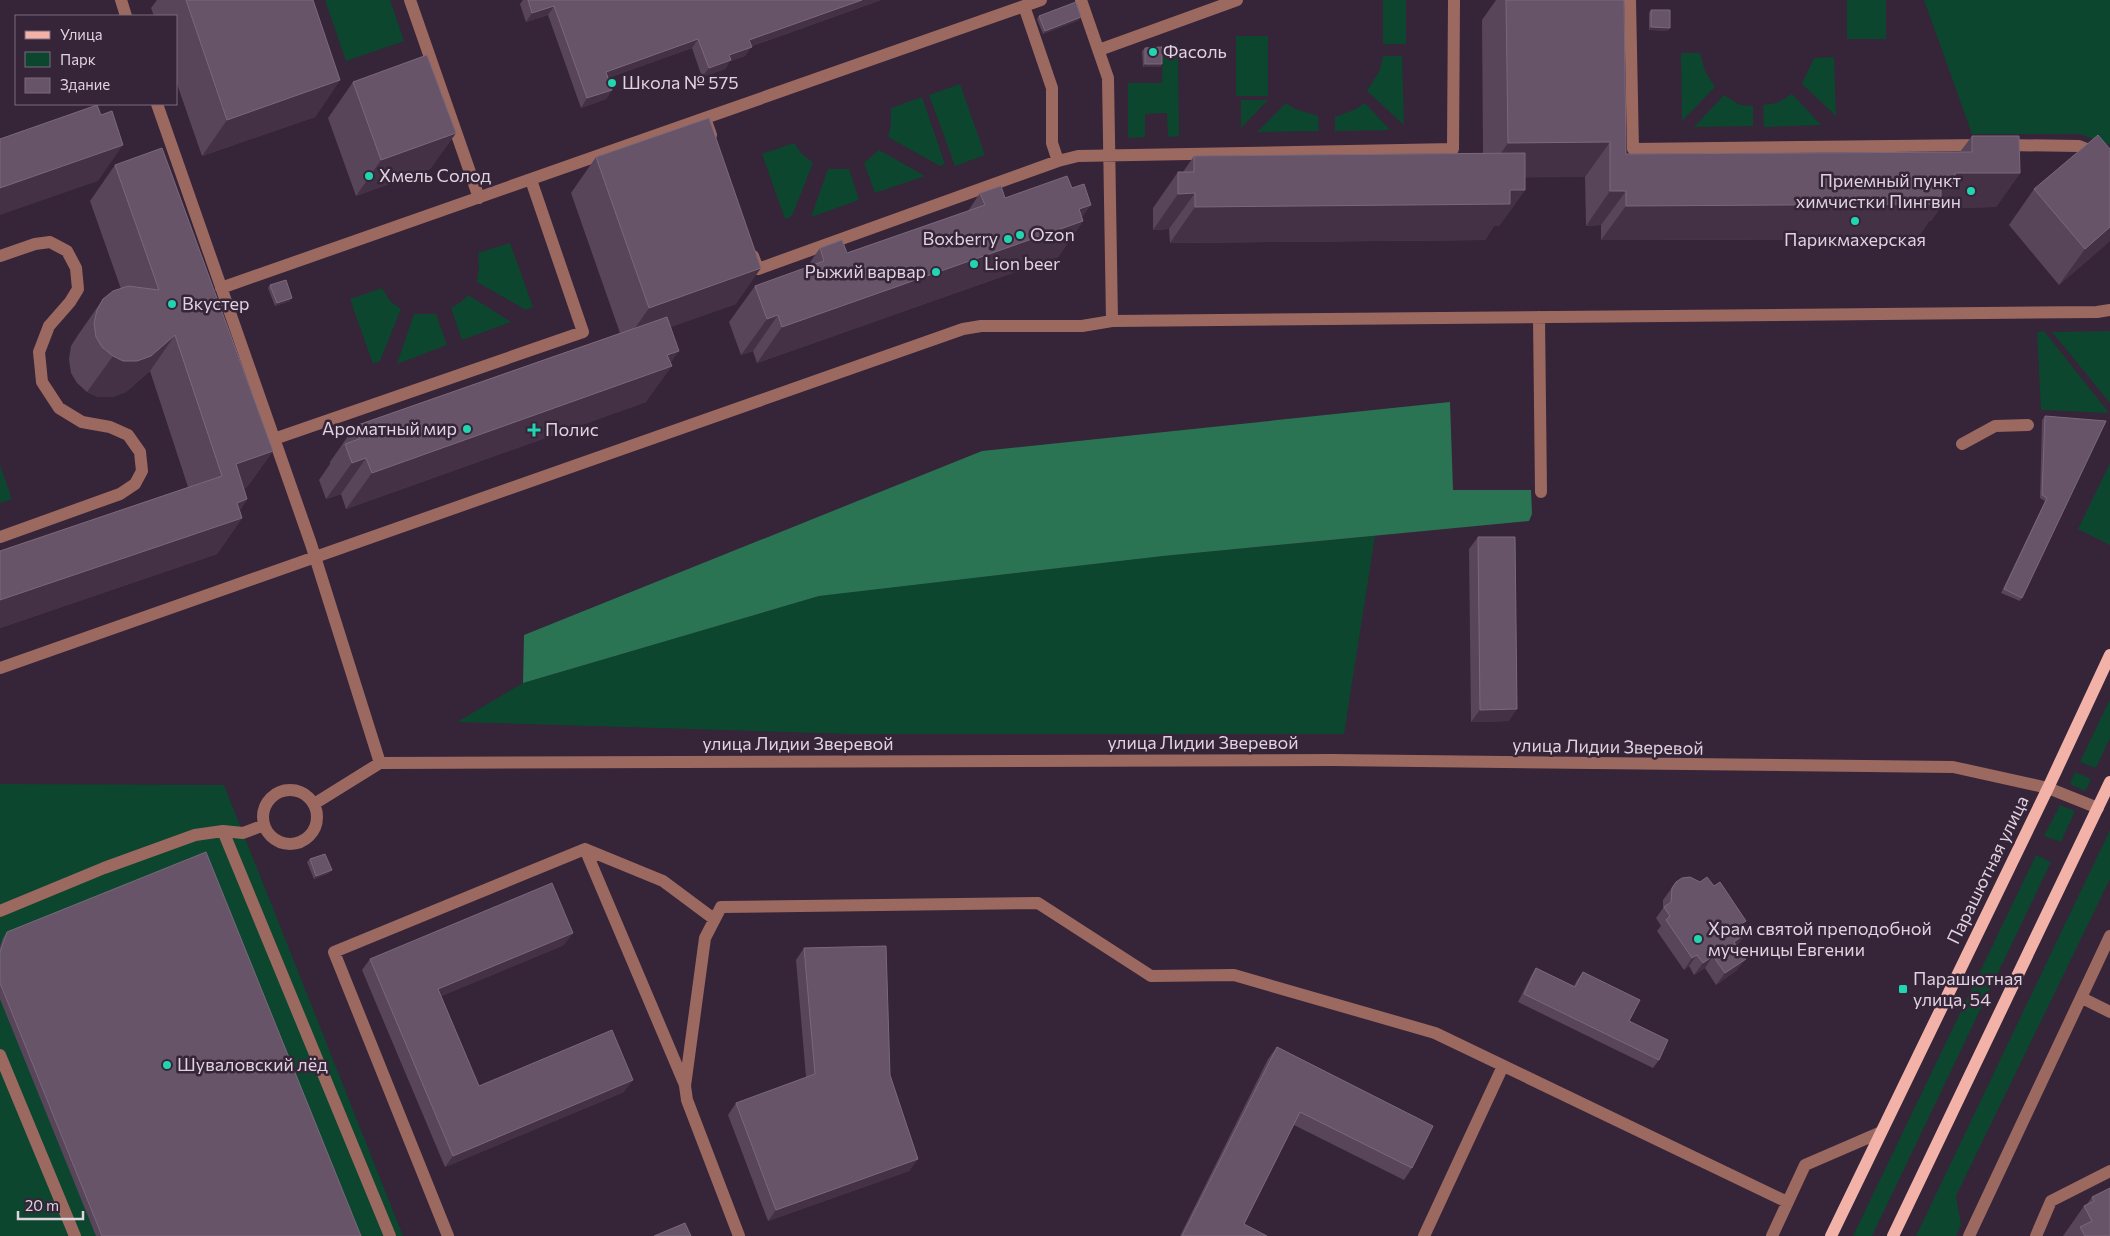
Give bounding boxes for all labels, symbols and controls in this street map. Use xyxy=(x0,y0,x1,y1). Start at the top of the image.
legend xyxy=(15,15,178,105)
text: Улица xyxy=(60,25,102,43)
place label: Фасоль xyxy=(1163,40,1227,62)
marker: Фасоль xyxy=(1147,46,1159,58)
text: Парк xyxy=(60,50,96,68)
place label: Школа № 575 xyxy=(622,71,739,93)
text: Здание xyxy=(60,75,110,93)
marker: Школа № 575 xyxy=(606,77,618,89)
place label: Хмель Солод xyxy=(379,164,492,186)
place label: Приемный пункт химчистки Пингвин xyxy=(1796,169,1962,212)
marker: Хмель Солод xyxy=(363,170,375,182)
marker: Приемный пункт химчистки Пингвин xyxy=(1965,185,1977,197)
marker: Парикмахерская xyxy=(1849,215,1861,227)
place label: Ozon xyxy=(1030,223,1075,245)
place label: Boxberry xyxy=(923,227,998,249)
place label: Парикмахерская xyxy=(1784,228,1926,250)
marker: Ozon xyxy=(1014,229,1026,241)
marker: Boxberry xyxy=(1002,233,1014,245)
place label: Lion beer xyxy=(984,252,1060,274)
marker: Lion beer xyxy=(968,258,980,270)
place label: Рыжий варвар xyxy=(804,260,926,282)
marker: Рыжий варвар xyxy=(930,266,942,278)
place label: Вкустер xyxy=(182,292,250,314)
marker: Вкустер xyxy=(166,298,178,310)
place label: Ароматный мир xyxy=(322,417,457,439)
place label: Полис xyxy=(545,418,599,440)
marker: Ароматный мир xyxy=(461,423,473,435)
marker: Полис xyxy=(527,423,541,437)
street label: улица Лидии Зверевой xyxy=(1107,731,1299,753)
street label: улица Лидии Зверевой xyxy=(702,732,894,754)
street label: улица Лидии Зверевой xyxy=(1512,733,1704,759)
street label: Парашютная улица xyxy=(1942,792,2033,947)
place label: Храм святой преподобной мученицы Евгении xyxy=(1708,917,1932,960)
marker: Храм святой преподобной мученицы Евгении xyxy=(1692,933,1704,945)
place label: Парашютная улица, 54 xyxy=(1913,967,2023,1010)
marker: Парашютная улица, 54 xyxy=(1897,983,1909,995)
place label: Шуваловский лёд xyxy=(177,1053,328,1075)
marker: Шуваловский лёд xyxy=(161,1059,173,1071)
scale bar xyxy=(18,1188,82,1220)
text: 20 m xyxy=(25,1196,59,1214)

